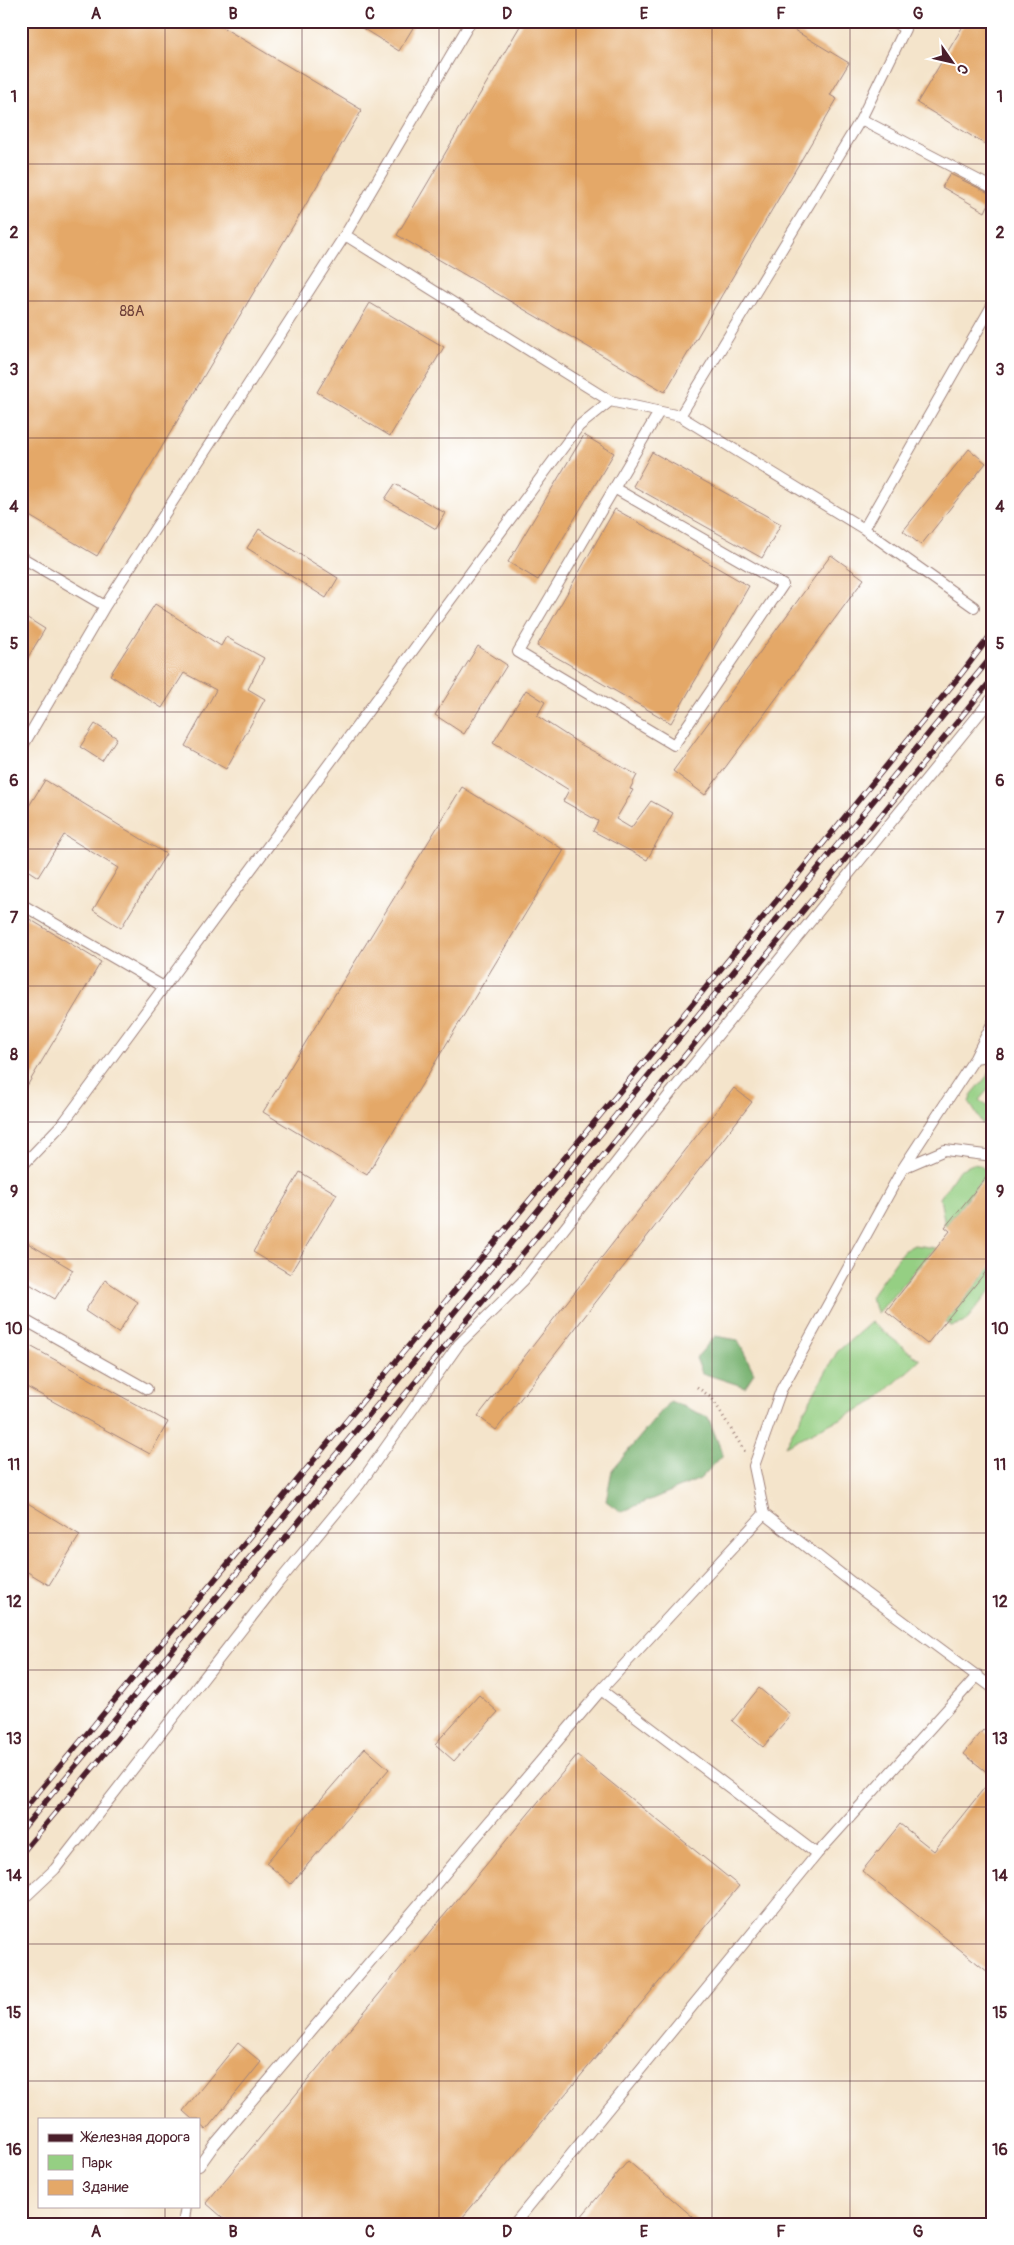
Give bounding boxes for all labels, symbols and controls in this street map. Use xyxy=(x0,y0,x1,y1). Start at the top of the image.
text: A xyxy=(91,4,102,24)
text: B xyxy=(228,4,238,24)
text: C xyxy=(365,4,375,24)
text: D xyxy=(502,4,512,24)
text: E xyxy=(640,4,649,24)
text: F xyxy=(776,4,786,24)
text: G xyxy=(913,4,924,24)
north arrow xyxy=(926,38,976,88)
text: С xyxy=(953,61,972,78)
text: 1 xyxy=(11,87,17,107)
text: 1 xyxy=(997,87,1003,107)
text: 2 xyxy=(10,223,19,243)
text: 2 xyxy=(996,223,1005,243)
house number: 88А xyxy=(120,302,145,321)
text: 3 xyxy=(10,360,19,380)
text: 3 xyxy=(996,360,1005,380)
text: 4 xyxy=(9,497,19,517)
text: 4 xyxy=(995,497,1005,517)
text: 5 xyxy=(10,634,19,654)
text: 5 xyxy=(996,634,1005,654)
text: 6 xyxy=(9,771,19,791)
text: 6 xyxy=(995,771,1005,791)
text: 7 xyxy=(10,908,19,928)
text: 7 xyxy=(996,908,1005,928)
text: 8 xyxy=(10,1045,18,1065)
text: 8 xyxy=(996,1045,1004,1065)
text: 9 xyxy=(10,1182,18,1202)
text: 9 xyxy=(996,1182,1004,1202)
text: 10 xyxy=(5,1319,23,1339)
text: 10 xyxy=(991,1319,1009,1339)
text: 11 xyxy=(8,1455,20,1475)
text: 11 xyxy=(994,1455,1006,1475)
text: 12 xyxy=(6,1592,22,1612)
text: 12 xyxy=(992,1592,1008,1612)
text: 13 xyxy=(6,1729,22,1749)
text: 13 xyxy=(992,1729,1008,1749)
text: 14 xyxy=(6,1866,22,1886)
text: 14 xyxy=(992,1866,1008,1886)
text: 15 xyxy=(7,2003,22,2023)
text: 15 xyxy=(993,2003,1008,2023)
legend xyxy=(38,2118,200,2208)
text: Железная дорога xyxy=(80,2128,190,2147)
text: 16 xyxy=(6,2140,22,2160)
text: 16 xyxy=(992,2140,1008,2160)
text: Парк xyxy=(82,2154,113,2173)
text: Здание xyxy=(82,2178,129,2197)
text: A xyxy=(91,2222,102,2242)
text: B xyxy=(228,2222,238,2242)
text: C xyxy=(365,2222,375,2242)
text: D xyxy=(502,2222,512,2242)
text: E xyxy=(640,2222,649,2242)
text: F xyxy=(776,2222,786,2242)
text: G xyxy=(913,2222,924,2242)

